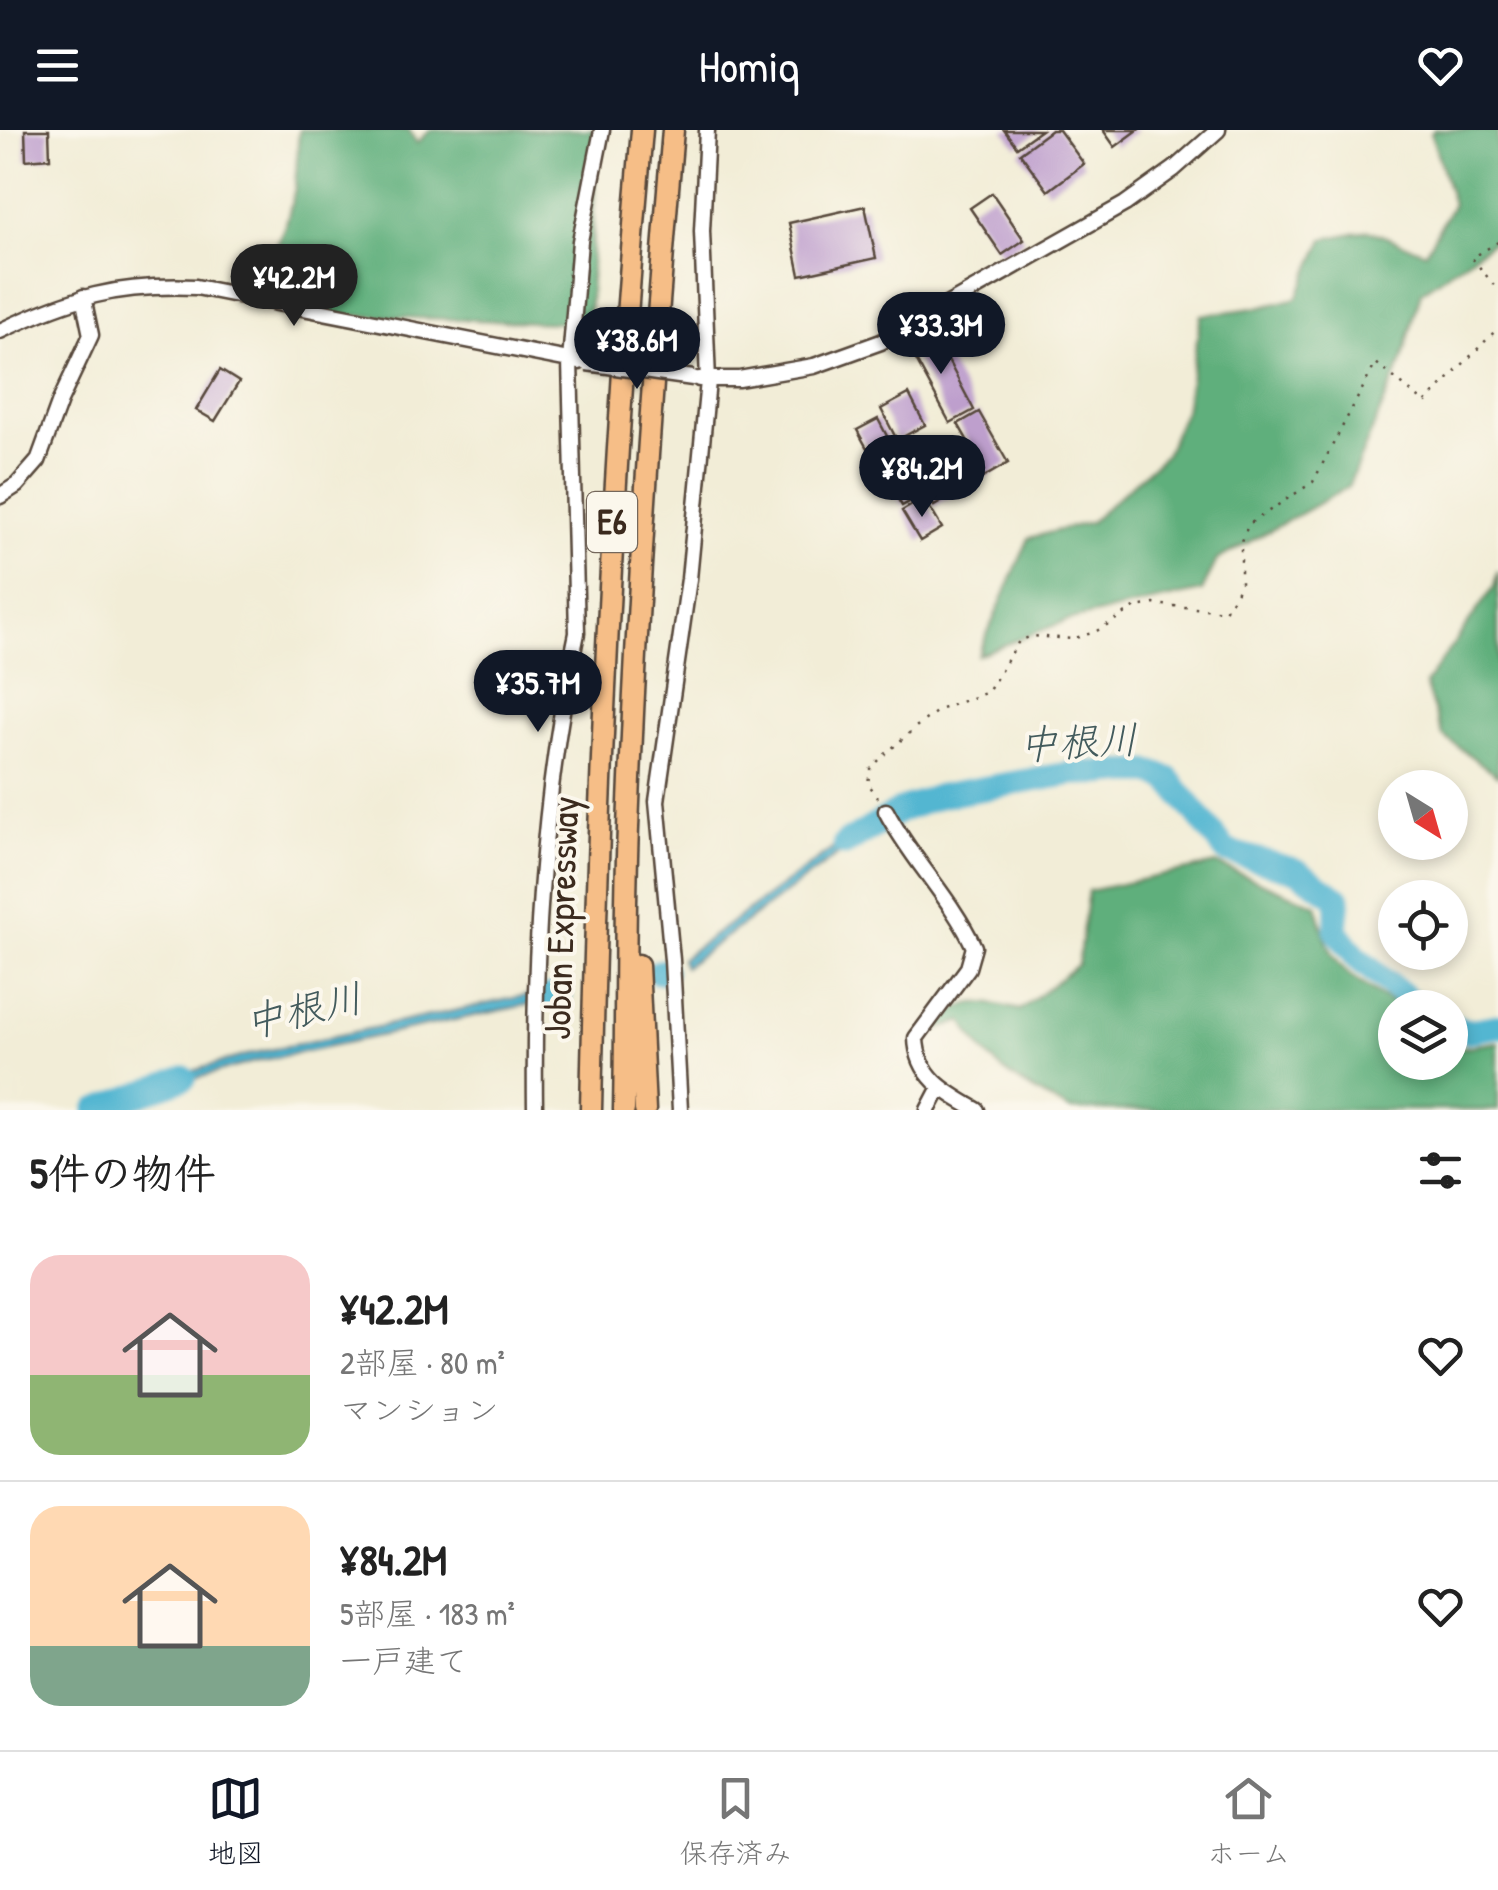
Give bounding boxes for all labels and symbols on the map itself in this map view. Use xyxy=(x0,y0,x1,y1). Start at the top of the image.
pin: ¥42.2M xyxy=(213,244,375,329)
pin: ¥33.3M xyxy=(860,292,1022,377)
pin: ¥38.6M xyxy=(556,307,718,392)
pin: ¥84.2M xyxy=(841,435,1003,520)
road number: E6 xyxy=(587,492,637,552)
pin: ¥35.7M xyxy=(457,650,619,735)
water label: 中根川 xyxy=(1017,711,1139,771)
north arrow xyxy=(1378,770,1468,860)
street label: Joban Expressway xyxy=(530,795,590,1041)
water label: 中根川 xyxy=(238,969,367,1049)

